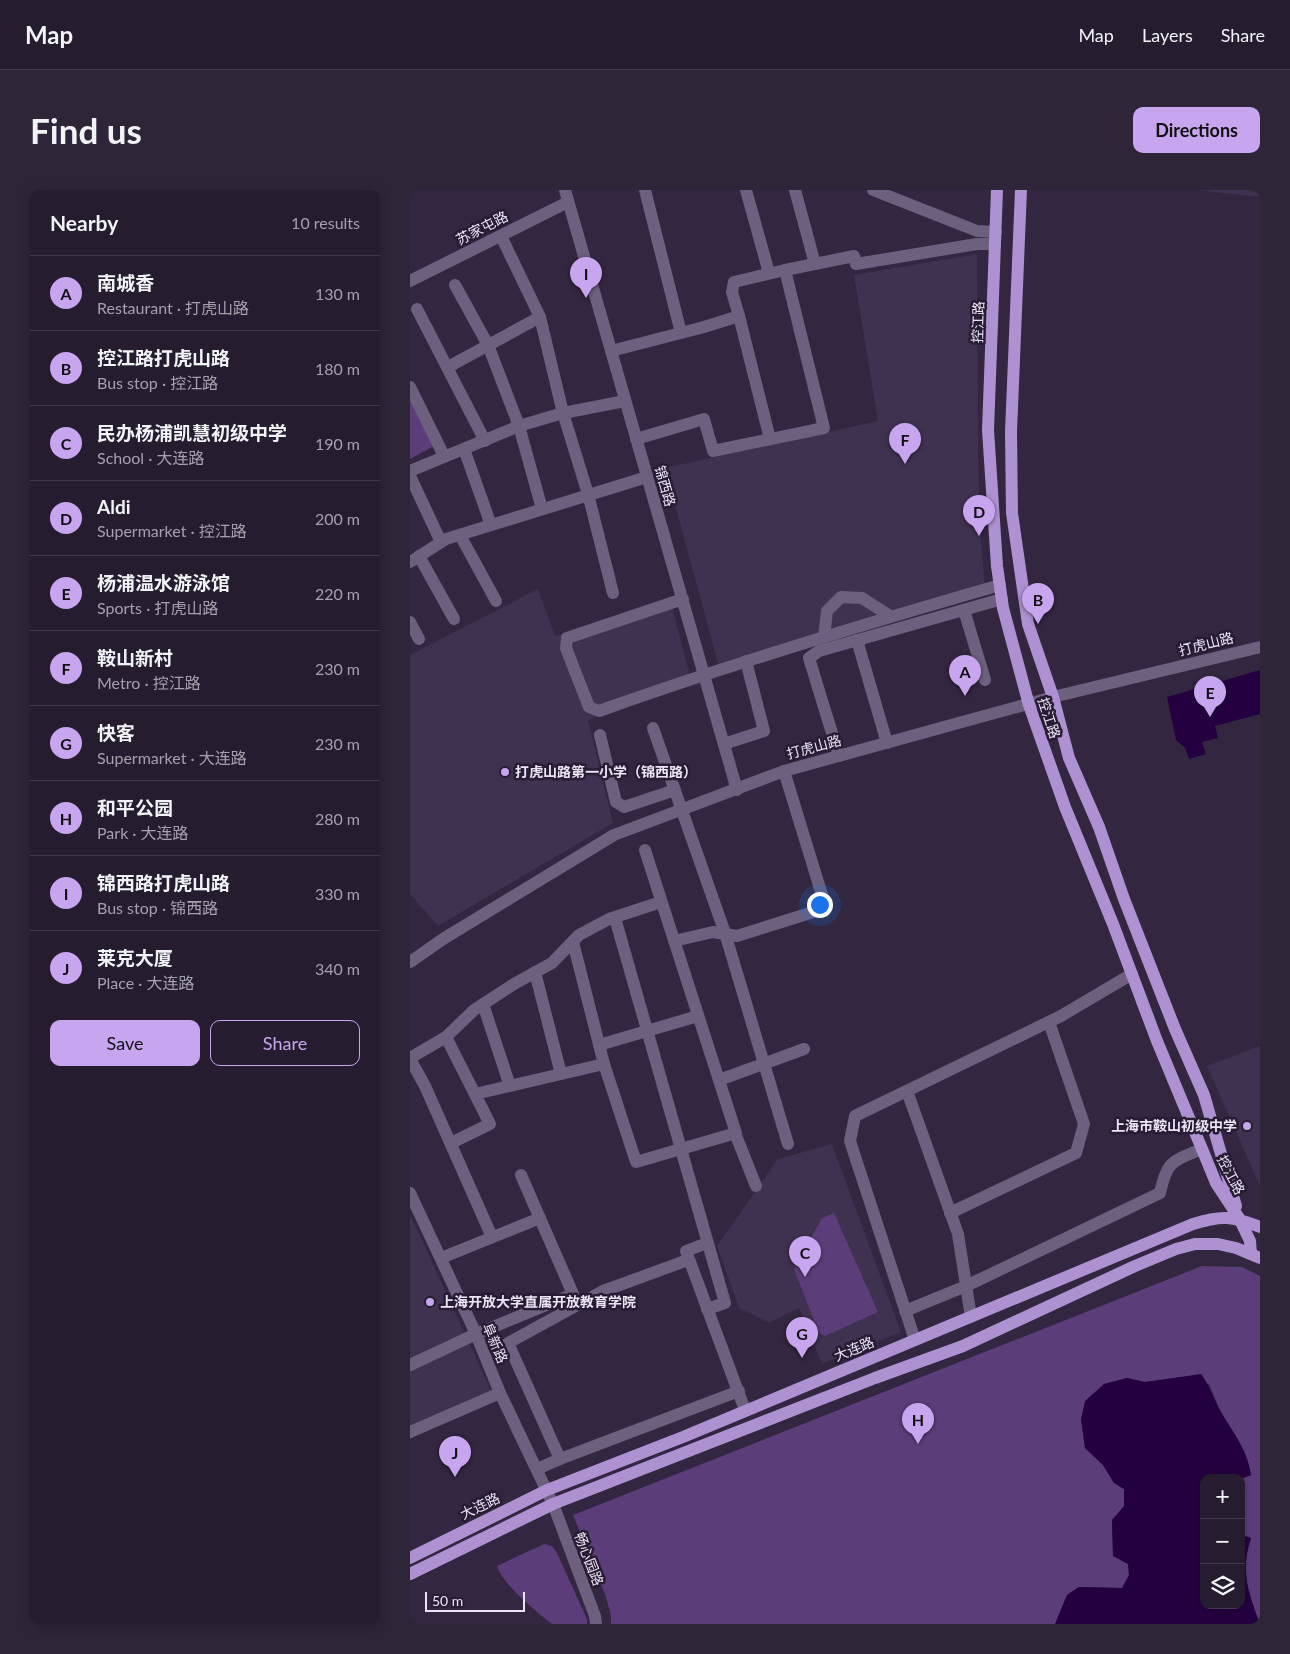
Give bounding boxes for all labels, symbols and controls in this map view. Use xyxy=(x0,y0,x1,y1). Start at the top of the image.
text: Map xyxy=(25,20,73,49)
text: Map xyxy=(1078,24,1114,46)
text: Layers xyxy=(1142,24,1193,46)
text: Share xyxy=(1221,24,1265,46)
button: Directions xyxy=(1133,107,1260,153)
text: Find us xyxy=(30,109,142,151)
street label: 苏家屯路 xyxy=(453,207,511,248)
text: Nearby xyxy=(50,210,118,235)
text: 10 results xyxy=(291,213,360,232)
pin: I xyxy=(570,257,602,298)
text: 南城香 xyxy=(97,271,154,294)
text: A xyxy=(60,284,72,303)
text: 130 m xyxy=(315,284,360,303)
text: Restaurant · 打虎山路 xyxy=(97,298,249,317)
street label: 控江路 xyxy=(968,301,987,343)
text: 控江路打虎山路 xyxy=(97,346,230,369)
text: B xyxy=(61,359,71,378)
text: 180 m xyxy=(315,359,360,378)
text: Bus stop · 控江路 xyxy=(97,373,218,392)
text: 民办杨浦凯慧初级中学 xyxy=(97,421,287,444)
pin: F xyxy=(889,423,921,464)
text: C xyxy=(61,434,71,453)
text: 190 m xyxy=(315,434,360,453)
text: School · 大连路 xyxy=(97,448,204,467)
street label: 锦西路 xyxy=(652,463,679,508)
text: Aldi xyxy=(97,495,131,518)
pin: D xyxy=(963,495,995,536)
text: D xyxy=(60,509,72,528)
text: 200 m xyxy=(315,509,360,528)
text: Supermarket · 控江路 xyxy=(97,521,247,540)
text: 杨浦温水游泳馆 xyxy=(97,571,230,594)
pin: B xyxy=(1022,583,1054,624)
text: E xyxy=(61,584,71,603)
text: 220 m xyxy=(315,584,360,603)
text: Sports · 打虎山路 xyxy=(97,598,218,617)
street label: 打虎山路 xyxy=(1177,628,1235,659)
text: 鞍山新村 xyxy=(97,646,173,669)
pin: A xyxy=(949,655,981,696)
text: F xyxy=(61,659,71,678)
text: 230 m xyxy=(315,659,360,678)
text: Metro · 控江路 xyxy=(97,673,201,692)
pin: E xyxy=(1194,676,1226,717)
street label: 控江路 xyxy=(1035,695,1064,740)
text: 快客 xyxy=(97,721,135,744)
street label: 打虎山路 xyxy=(785,731,843,762)
text: G xyxy=(60,734,72,753)
text: 230 m xyxy=(315,734,360,753)
text: Supermarket · 大连路 xyxy=(97,748,247,767)
place label: 打虎山路第一小学（锦西路） xyxy=(515,763,697,780)
marker: 打虎山路第一小学（锦西路） xyxy=(499,766,511,778)
text: 和平公园 xyxy=(97,796,173,819)
text: H xyxy=(60,809,72,828)
text: 280 m xyxy=(315,809,360,828)
text: Park · 大连路 xyxy=(97,823,189,842)
text: 锦西路打虎山路 xyxy=(97,871,230,894)
text: I xyxy=(64,884,68,903)
text: 330 m xyxy=(315,884,360,903)
your location xyxy=(807,892,833,918)
text: Bus stop · 锦西路 xyxy=(97,898,218,917)
text: 莱克大厦 xyxy=(97,946,173,969)
text: J xyxy=(63,959,69,978)
text: 340 m xyxy=(315,959,360,978)
text: Place · 大连路 xyxy=(97,973,195,992)
button: Save xyxy=(50,1020,200,1066)
button: Share xyxy=(210,1020,360,1066)
place label: 上海市鞍山初级中学 xyxy=(1111,1117,1237,1134)
marker: 上海市鞍山初级中学 xyxy=(1241,1120,1253,1132)
street label: 控江路 xyxy=(1214,1152,1249,1197)
pin: C xyxy=(789,1236,821,1277)
place label: 上海开放大学直属开放教育学院 xyxy=(440,1293,636,1310)
marker: 上海开放大学直属开放教育学院 xyxy=(424,1296,436,1308)
pin: G xyxy=(786,1317,818,1358)
street label: 阜新路 xyxy=(479,1320,511,1365)
street label: 大连路 xyxy=(831,1333,876,1364)
pin: H xyxy=(902,1403,934,1444)
pin: J xyxy=(439,1436,471,1477)
map controls xyxy=(1200,1474,1245,1609)
button: + xyxy=(1200,1474,1245,1519)
street label: 大连路 xyxy=(457,1489,502,1522)
button: − xyxy=(1200,1519,1245,1564)
street label: 畅心园路 xyxy=(571,1530,607,1588)
button: layers xyxy=(1200,1564,1245,1609)
scale bar xyxy=(425,1589,525,1612)
text: 50 m xyxy=(432,1592,463,1609)

